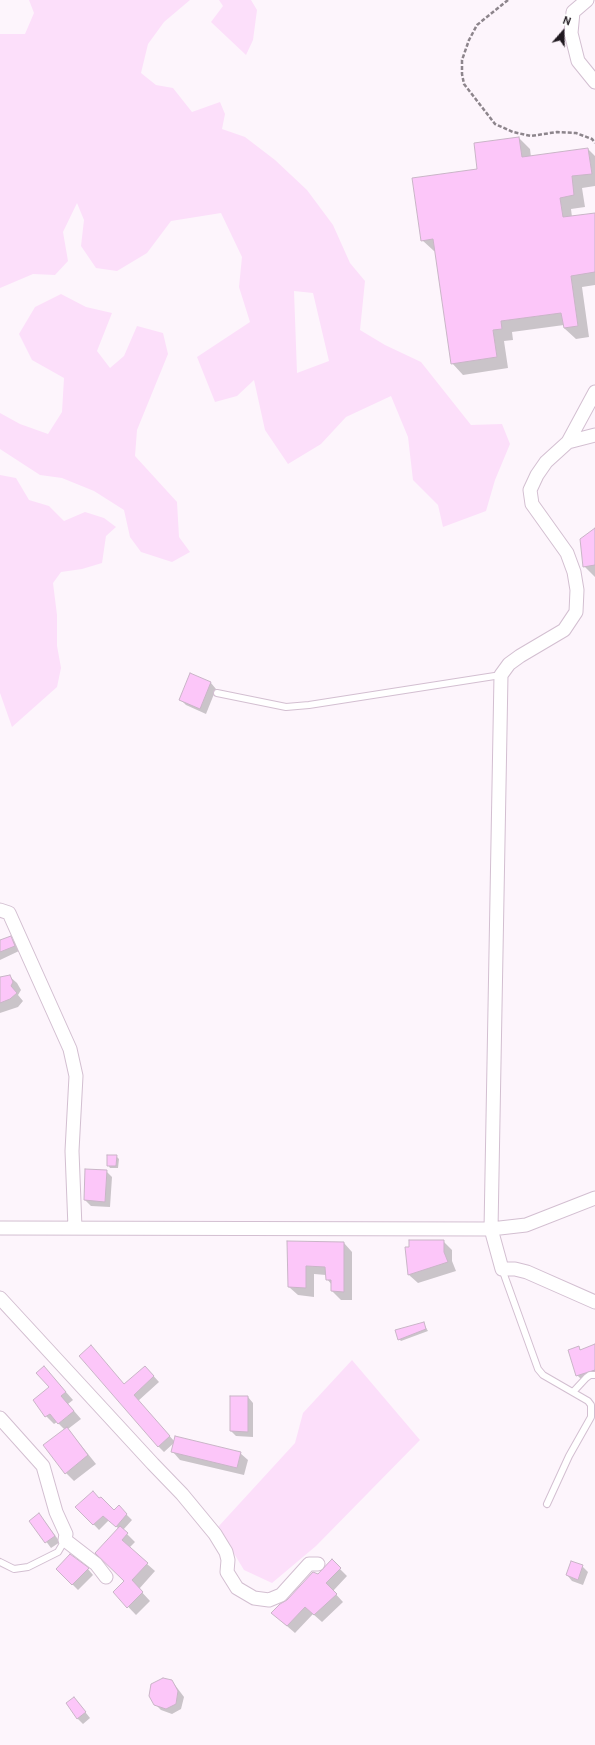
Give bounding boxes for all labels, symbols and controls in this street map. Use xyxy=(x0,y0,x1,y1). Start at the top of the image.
north arrow xyxy=(543,12,583,52)
text: N xyxy=(561,13,573,29)

